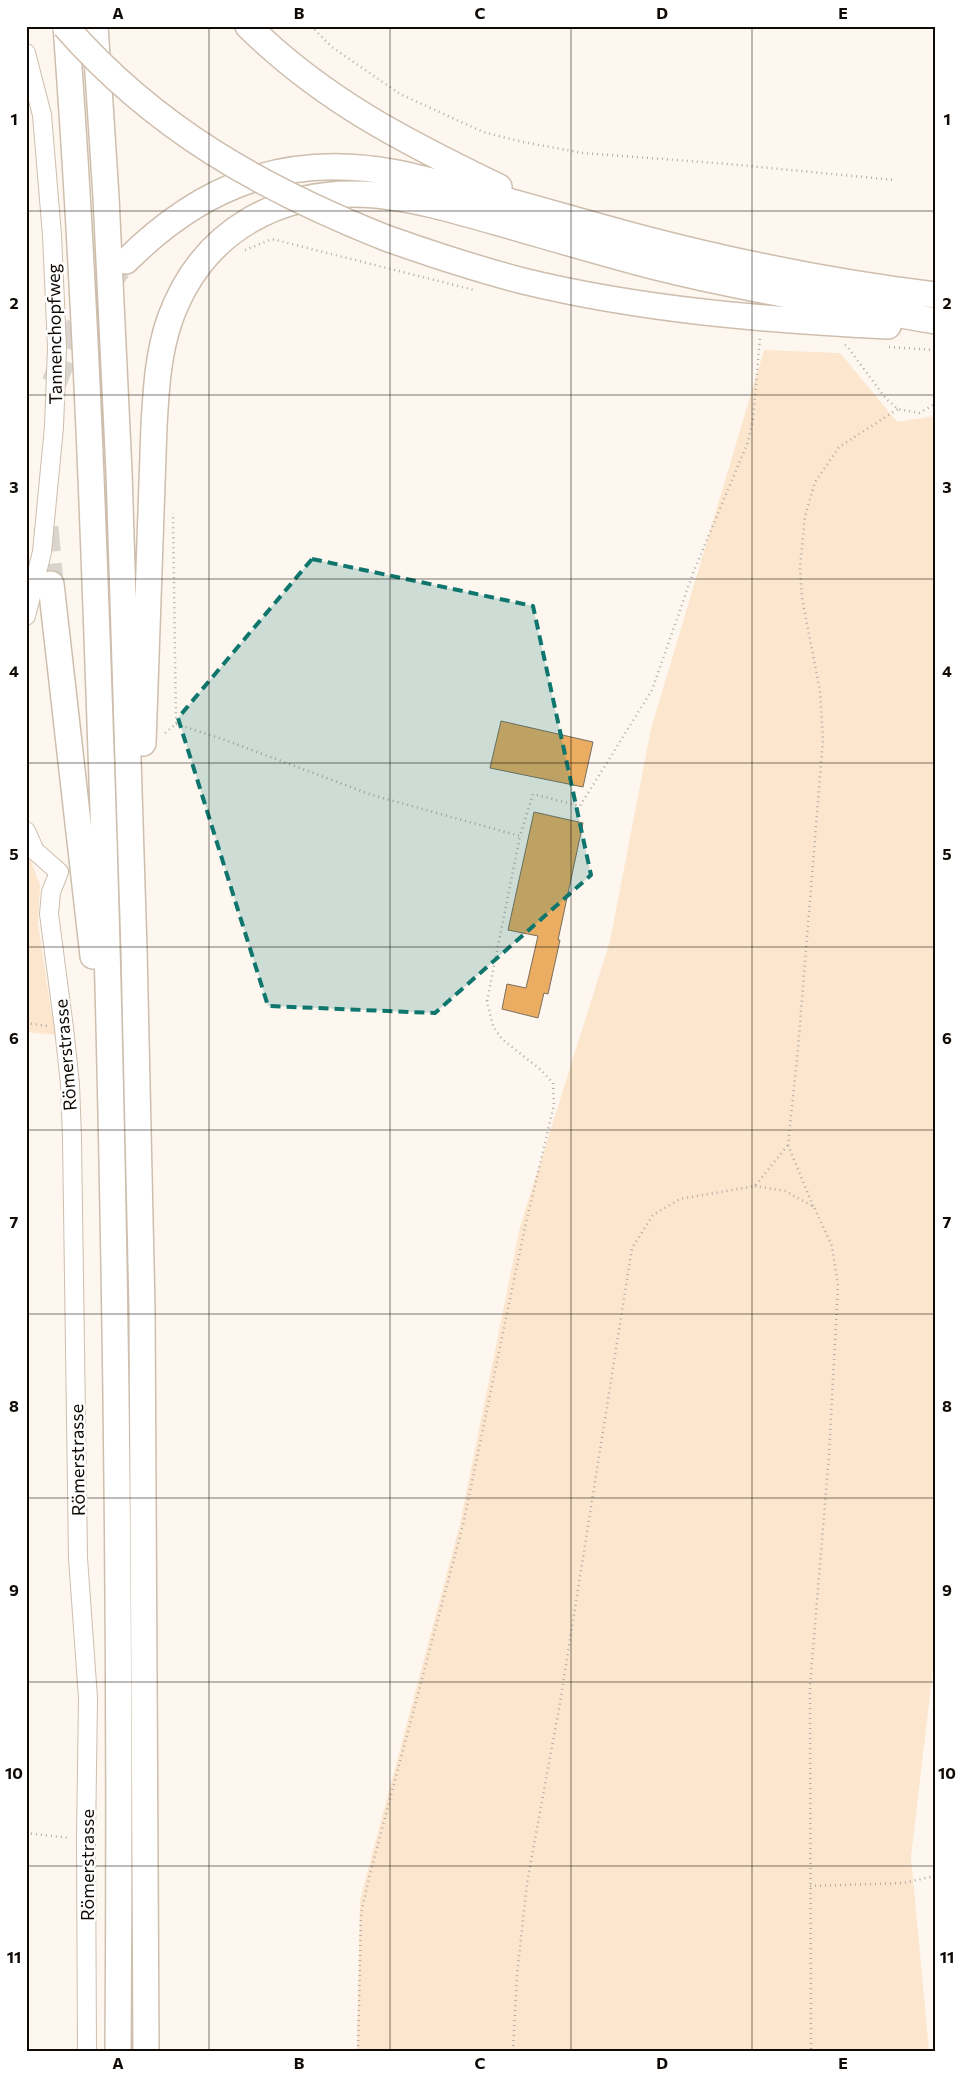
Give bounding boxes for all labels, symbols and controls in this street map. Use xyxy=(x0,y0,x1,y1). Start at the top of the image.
text: A xyxy=(112,3,124,22)
text: B xyxy=(294,3,305,22)
text: C xyxy=(475,3,486,22)
text: D xyxy=(656,3,668,22)
text: E xyxy=(838,3,848,22)
text: 1 xyxy=(10,109,18,128)
text: 1 xyxy=(943,109,951,128)
street label: Tannenchopfweg xyxy=(42,263,66,405)
text: 2 xyxy=(9,293,19,312)
text: 2 xyxy=(942,293,952,312)
text: 3 xyxy=(9,477,19,496)
text: 3 xyxy=(942,477,952,496)
text: 4 xyxy=(9,661,19,680)
text: 4 xyxy=(942,661,952,680)
text: 5 xyxy=(9,844,19,863)
text: 5 xyxy=(942,844,952,863)
street label: Römerstrasse xyxy=(49,998,81,1112)
text: 6 xyxy=(9,1028,19,1047)
text: 6 xyxy=(942,1028,952,1047)
text: 7 xyxy=(10,1212,19,1231)
text: 7 xyxy=(943,1212,952,1231)
text: 8 xyxy=(9,1396,19,1415)
text: 8 xyxy=(942,1396,952,1415)
street label: Römerstrasse xyxy=(65,1404,89,1516)
text: 9 xyxy=(9,1580,19,1599)
text: 9 xyxy=(942,1580,952,1599)
text: 10 xyxy=(5,1763,23,1782)
text: 10 xyxy=(938,1763,956,1782)
street label: Römerstrasse xyxy=(76,1809,98,1921)
text: 11 xyxy=(7,1947,21,1966)
text: 11 xyxy=(940,1947,954,1966)
text: A xyxy=(112,2053,124,2072)
text: B xyxy=(294,2053,305,2072)
text: C xyxy=(475,2053,486,2072)
text: D xyxy=(656,2053,668,2072)
text: E xyxy=(838,2053,848,2072)

